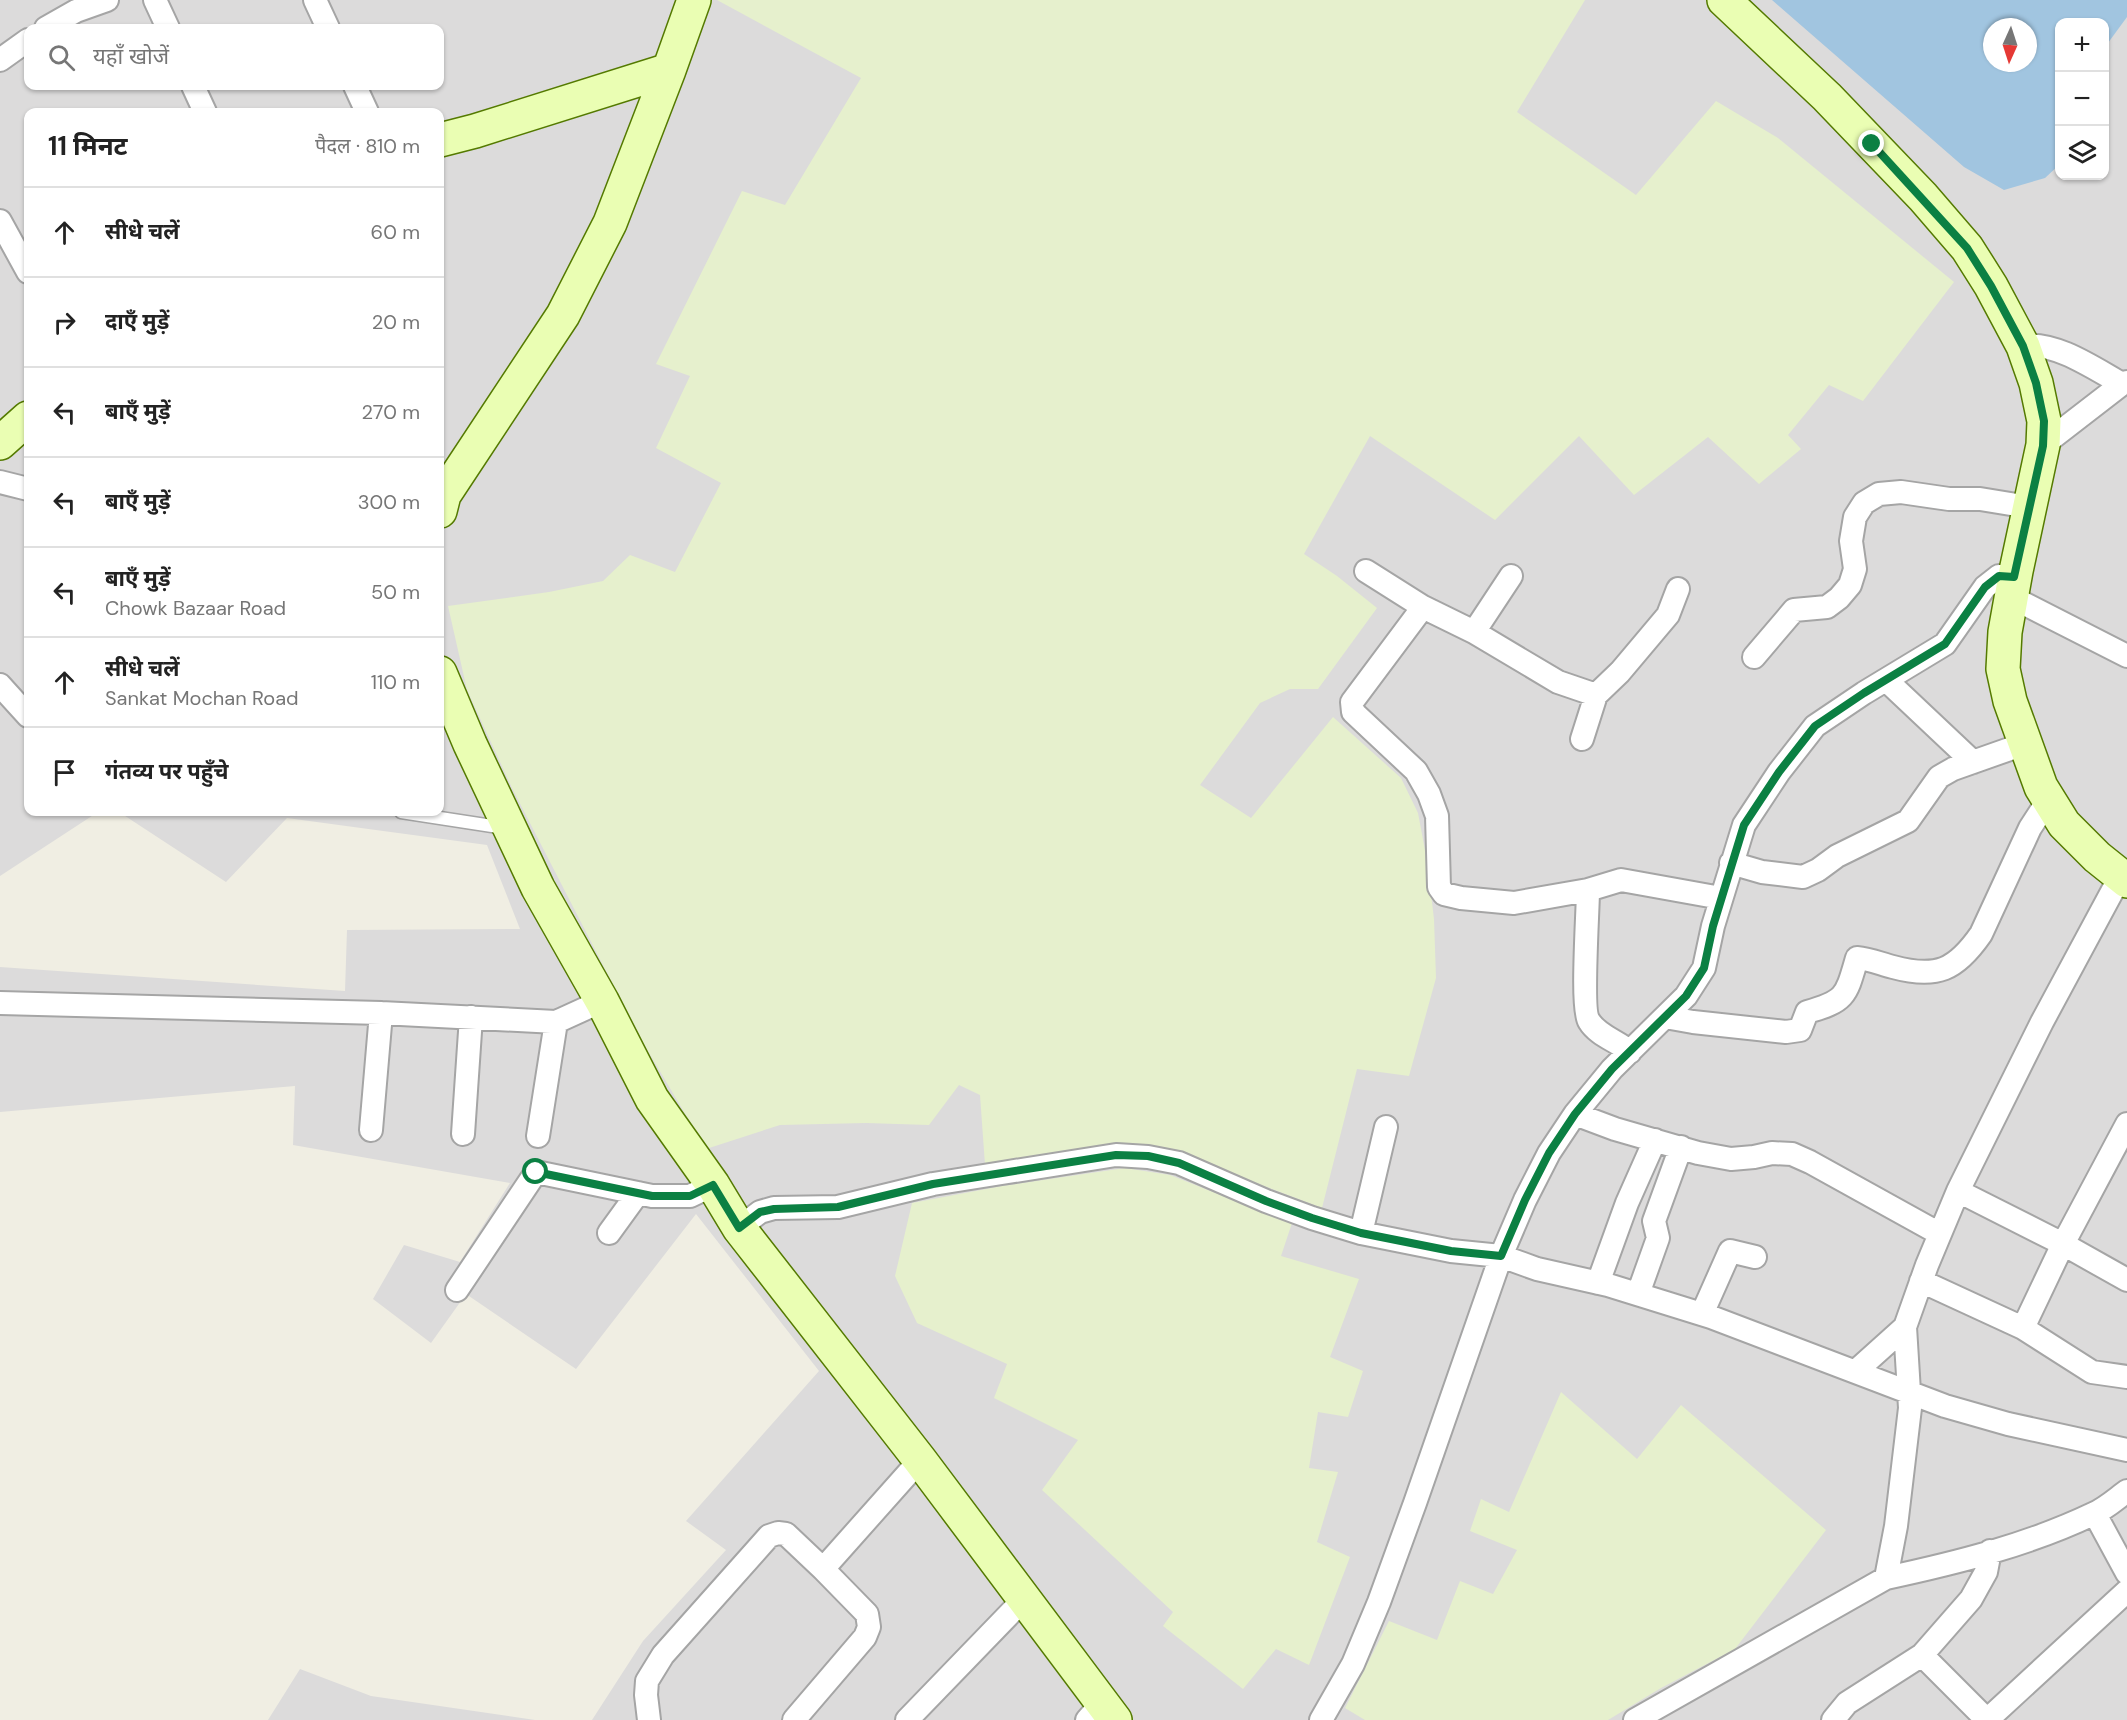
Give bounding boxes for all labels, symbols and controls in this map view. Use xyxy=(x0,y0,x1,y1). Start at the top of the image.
north arrow xyxy=(1983,18,2037,72)
map controls xyxy=(2055,18,2109,180)
button: + xyxy=(2055,18,2109,72)
search box xyxy=(24,24,444,90)
icon: search xyxy=(45,41,78,74)
text: यहाँ खोजें xyxy=(93,42,169,71)
button: − xyxy=(2055,72,2109,126)
button: layers xyxy=(2055,126,2109,180)
text: 11 मिनट xyxy=(48,129,128,163)
route end xyxy=(1858,130,1884,156)
text: पैदल · 810 m xyxy=(315,133,420,159)
icon: ahead xyxy=(48,216,81,249)
text: सीधे चलें xyxy=(105,217,180,246)
text: 60 m xyxy=(371,219,420,245)
icon: right xyxy=(48,306,81,339)
text: दाएँ मुड़ें xyxy=(105,307,169,336)
text: 20 m xyxy=(372,309,420,335)
icon: left xyxy=(48,396,81,429)
text: बाएँ मुड़ें xyxy=(105,397,171,426)
text: 270 m xyxy=(362,399,420,425)
icon: left xyxy=(48,486,81,519)
text: बाएँ मुड़ें xyxy=(105,487,171,516)
text: 300 m xyxy=(358,489,420,515)
text: बाएँ मुड़ें xyxy=(105,564,171,593)
icon: left xyxy=(48,576,81,609)
text: 50 m xyxy=(371,579,420,605)
text: Chowk Bazaar Road xyxy=(105,595,286,621)
text: सीधे चलें xyxy=(105,654,180,683)
icon: ahead xyxy=(48,666,81,699)
text: 110 m xyxy=(371,669,420,695)
text: Sankat Mochan Road xyxy=(105,685,299,711)
icon: arrive xyxy=(48,756,81,789)
text: गंतव्य पर पहुँचे xyxy=(105,757,228,786)
route start xyxy=(522,1158,548,1184)

